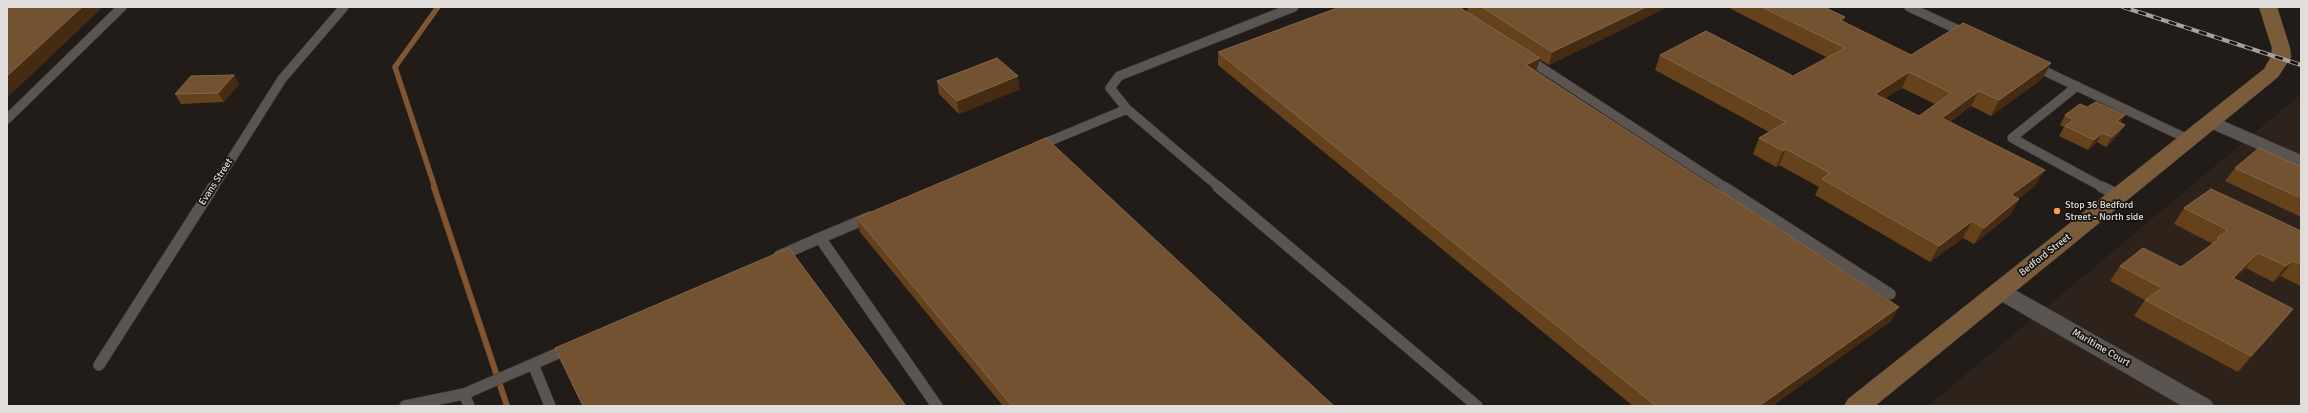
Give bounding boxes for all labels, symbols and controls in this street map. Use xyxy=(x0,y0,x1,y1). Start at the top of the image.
street label: Evans Street xyxy=(196,156,236,208)
place label: Stop 36 Bedford Street - North side xyxy=(2065,199,2143,222)
marker: Stop 36 Bedford Street - North side xyxy=(2052,206,2062,216)
street label: Bedford Street xyxy=(2017,231,2073,279)
street label: Maritime Court xyxy=(2070,327,2132,369)

